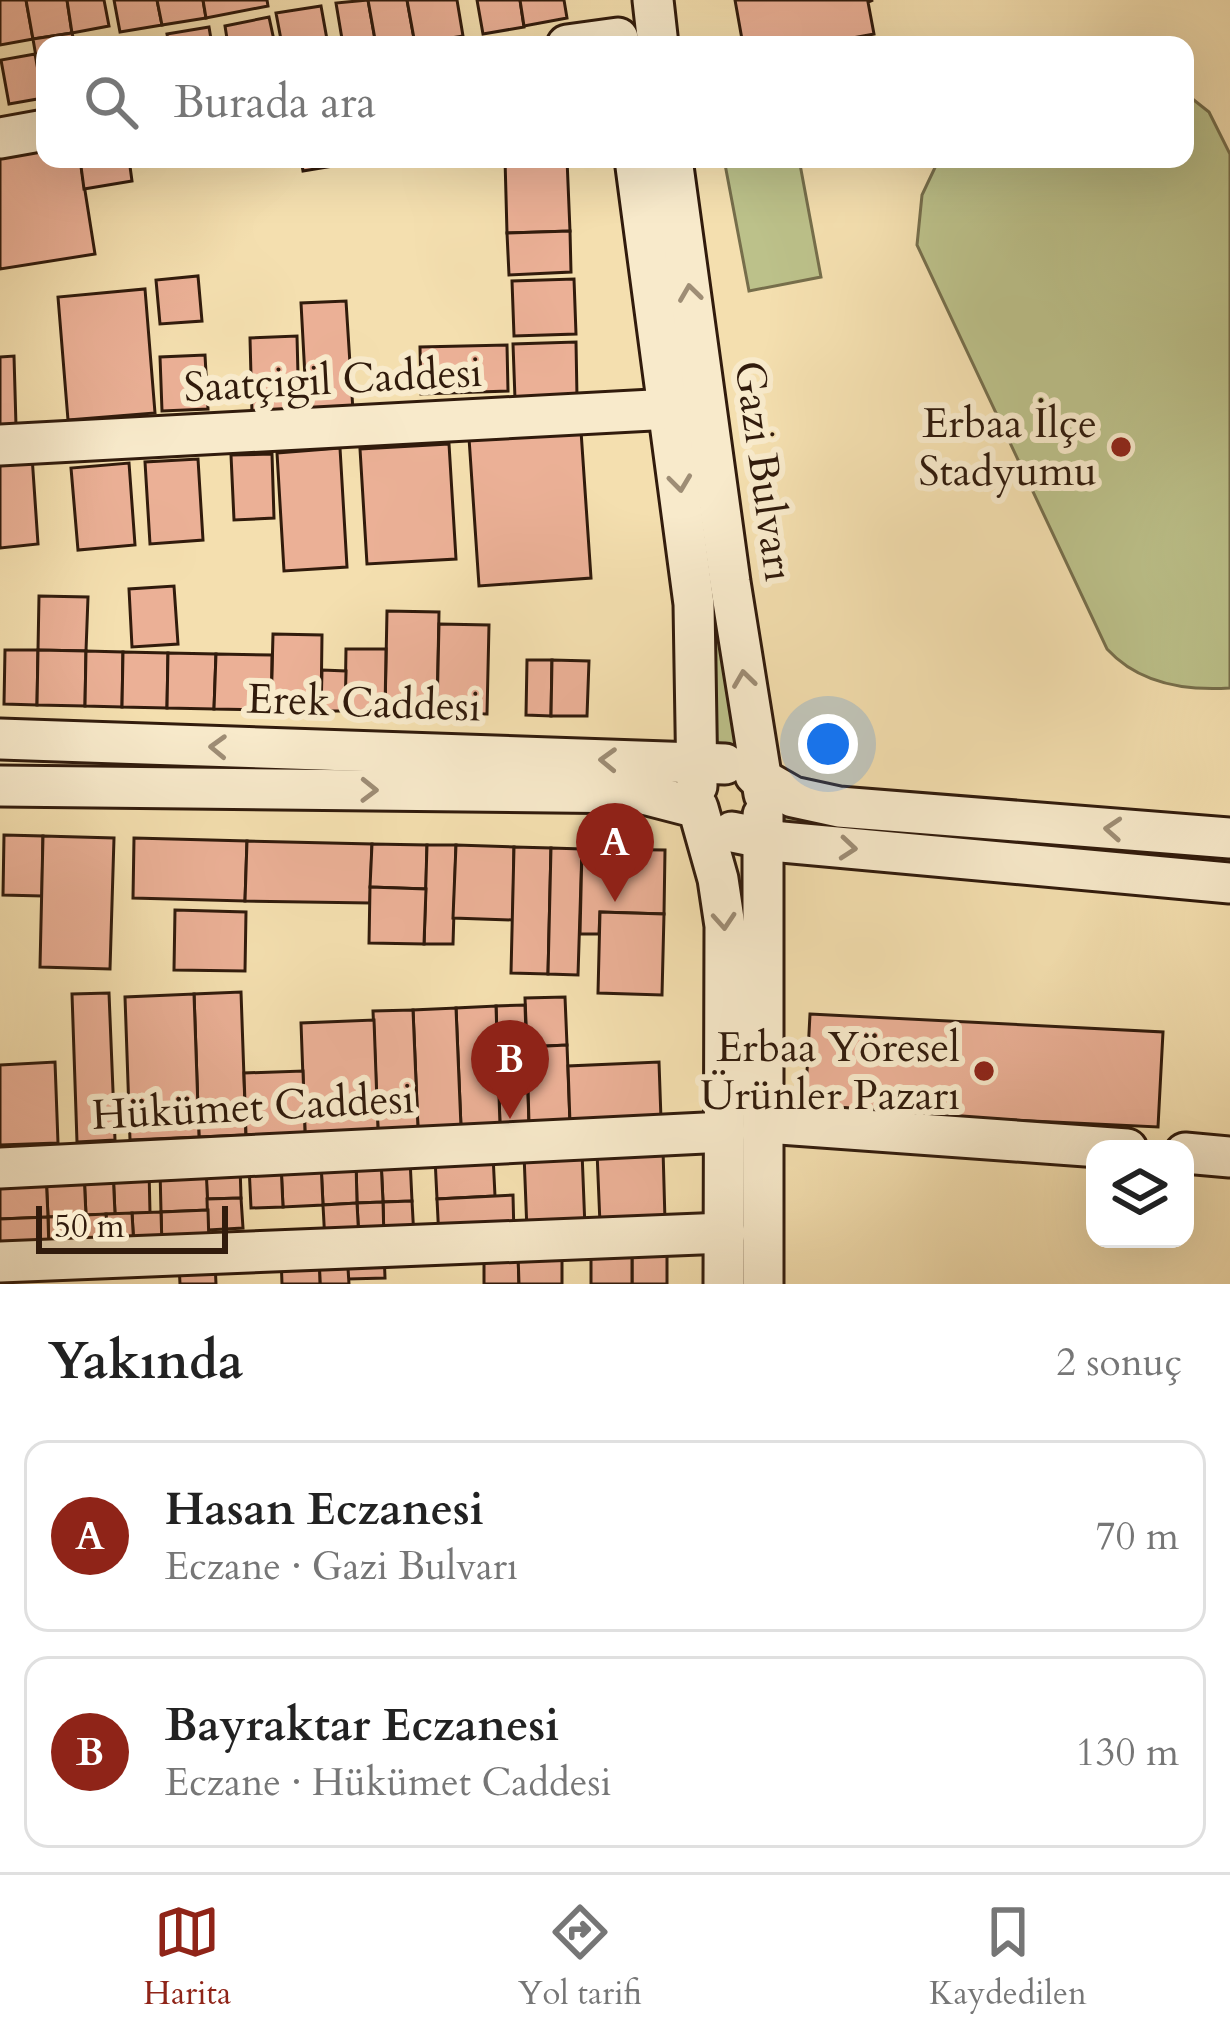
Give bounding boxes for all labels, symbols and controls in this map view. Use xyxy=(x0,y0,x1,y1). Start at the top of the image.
search box xyxy=(36,36,1194,168)
icon: search xyxy=(78,69,144,135)
text: Burada ara xyxy=(174,72,376,133)
one-way arrow xyxy=(678,283,704,303)
street label: Saatçigil Caddesi xyxy=(182,344,484,416)
street label: Gazi Bulvarı xyxy=(720,357,808,585)
place label: Erbaa İlçe Stadyumu xyxy=(918,395,1097,500)
marker: Erbaa İlçe Stadyumu xyxy=(1108,434,1134,460)
one-way arrow xyxy=(667,473,693,493)
one-way arrow xyxy=(732,669,758,689)
street label: Erek Caddesi xyxy=(246,670,482,736)
your location xyxy=(798,714,858,774)
one-way arrow xyxy=(208,734,227,760)
one-way arrow xyxy=(598,747,617,773)
one-way arrow xyxy=(361,777,379,803)
pin: A xyxy=(576,803,654,902)
one-way arrow xyxy=(1103,816,1122,842)
one-way arrow xyxy=(839,835,858,860)
one-way arrow xyxy=(711,912,737,931)
place label: Erbaa Yöresel Ürünler Pazarı xyxy=(700,1019,960,1124)
pin: B xyxy=(471,1020,549,1119)
marker: Erbaa Yöresel Ürünler Pazarı xyxy=(971,1058,997,1084)
street label: Hükümet Caddesi xyxy=(90,1070,416,1144)
map controls xyxy=(1086,1140,1194,1248)
button: layers xyxy=(1086,1140,1194,1248)
scale bar xyxy=(36,1200,228,1253)
text: 50 m xyxy=(54,1204,125,1249)
text: Yakında xyxy=(48,1327,243,1397)
text: 2 sonuç xyxy=(1056,1336,1182,1389)
text: Hasan Eczanesi xyxy=(165,1479,484,1540)
text: A xyxy=(75,1510,105,1563)
text: 70 m xyxy=(1096,1510,1179,1563)
text: Eczane · Gazi Bulvarı xyxy=(165,1540,518,1593)
text: Bayraktar Eczanesi xyxy=(165,1695,559,1756)
text: B xyxy=(76,1726,104,1779)
text: 130 m xyxy=(1076,1726,1179,1779)
text: Eczane · Hükümet Caddesi xyxy=(165,1756,611,1809)
tab: Harita xyxy=(143,1899,231,2016)
tab: Yol tarifi xyxy=(518,1899,642,2016)
tab: Kaydedilen xyxy=(929,1899,1087,2016)

